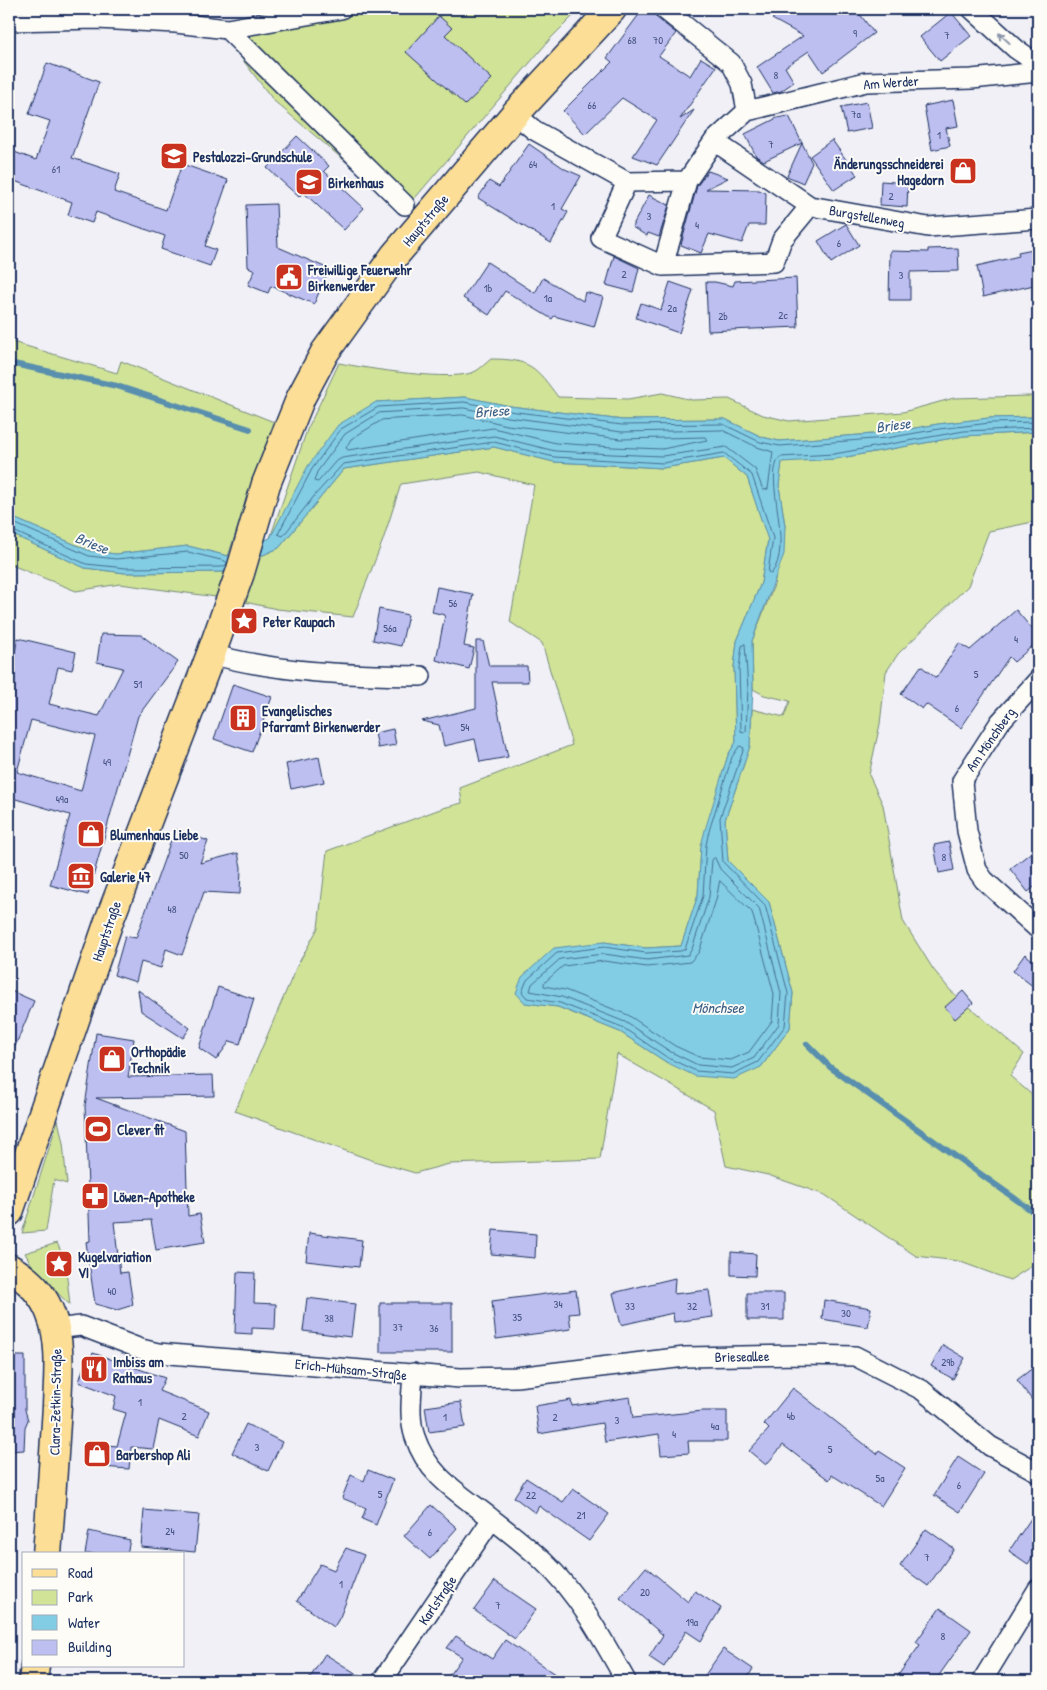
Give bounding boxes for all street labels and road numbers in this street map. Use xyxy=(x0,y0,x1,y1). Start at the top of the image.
street label: Am Werder xyxy=(863,71,920,93)
street label: Hauptstraße xyxy=(398,190,453,251)
street label: Burgstellenweg xyxy=(828,200,906,233)
street label: Am Mönchberg xyxy=(961,703,1020,775)
street label: Hauptstraße xyxy=(87,898,126,964)
street label: Brieseallee xyxy=(714,1346,770,1366)
street label: Clara-Zetkin-Straße xyxy=(45,1348,66,1456)
street label: Erich-Mühsam-Straße xyxy=(294,1354,408,1385)
street label: Karlstraße xyxy=(413,1571,462,1629)

